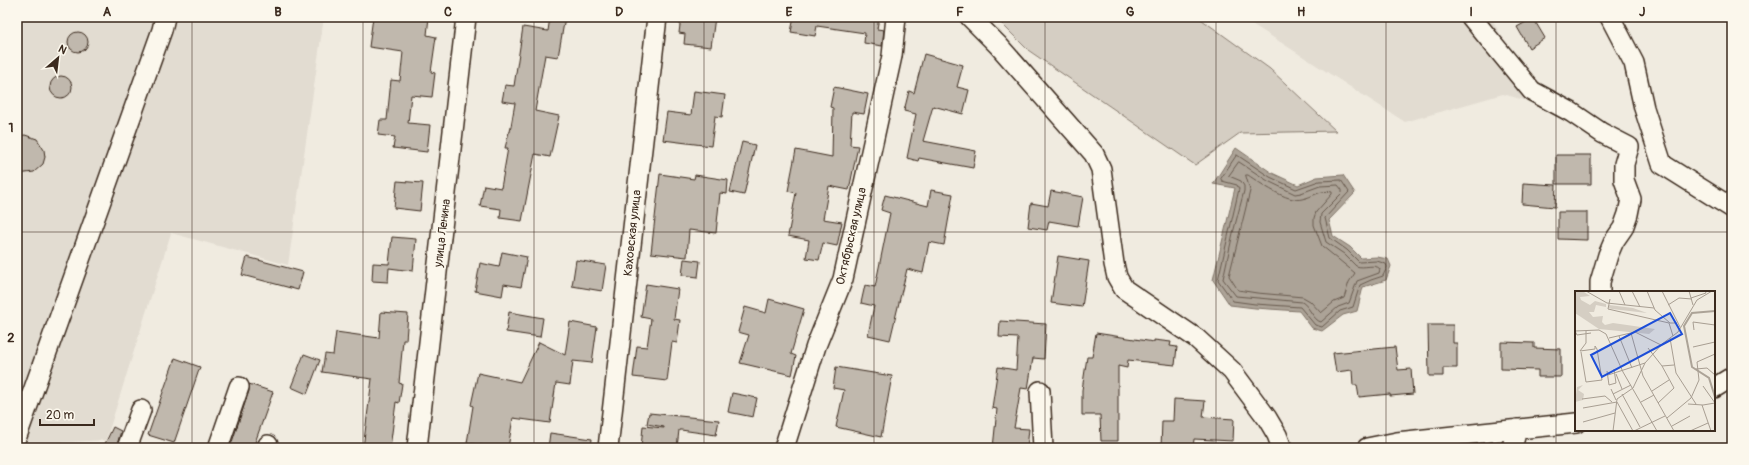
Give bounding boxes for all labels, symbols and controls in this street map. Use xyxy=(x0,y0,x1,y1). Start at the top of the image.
text: A xyxy=(103,4,112,20)
text: B xyxy=(274,4,282,20)
text: C xyxy=(444,4,452,20)
text: D xyxy=(615,4,623,20)
text: E xyxy=(786,4,793,20)
text: F xyxy=(956,4,964,20)
text: G xyxy=(1126,4,1135,20)
text: H xyxy=(1297,4,1305,20)
text: I xyxy=(1469,4,1473,20)
text: J xyxy=(1639,4,1645,20)
north arrow xyxy=(38,38,78,78)
text: N xyxy=(56,42,69,57)
text: 1 xyxy=(8,120,14,136)
street label: Октябрьская улица xyxy=(833,186,870,286)
street label: Каховская улица xyxy=(621,189,645,277)
street label: улица Ленина xyxy=(431,198,454,269)
inset map xyxy=(1575,291,1715,431)
text: 2 xyxy=(7,330,15,346)
scale bar xyxy=(40,401,94,427)
text: 20 m xyxy=(46,408,75,423)

